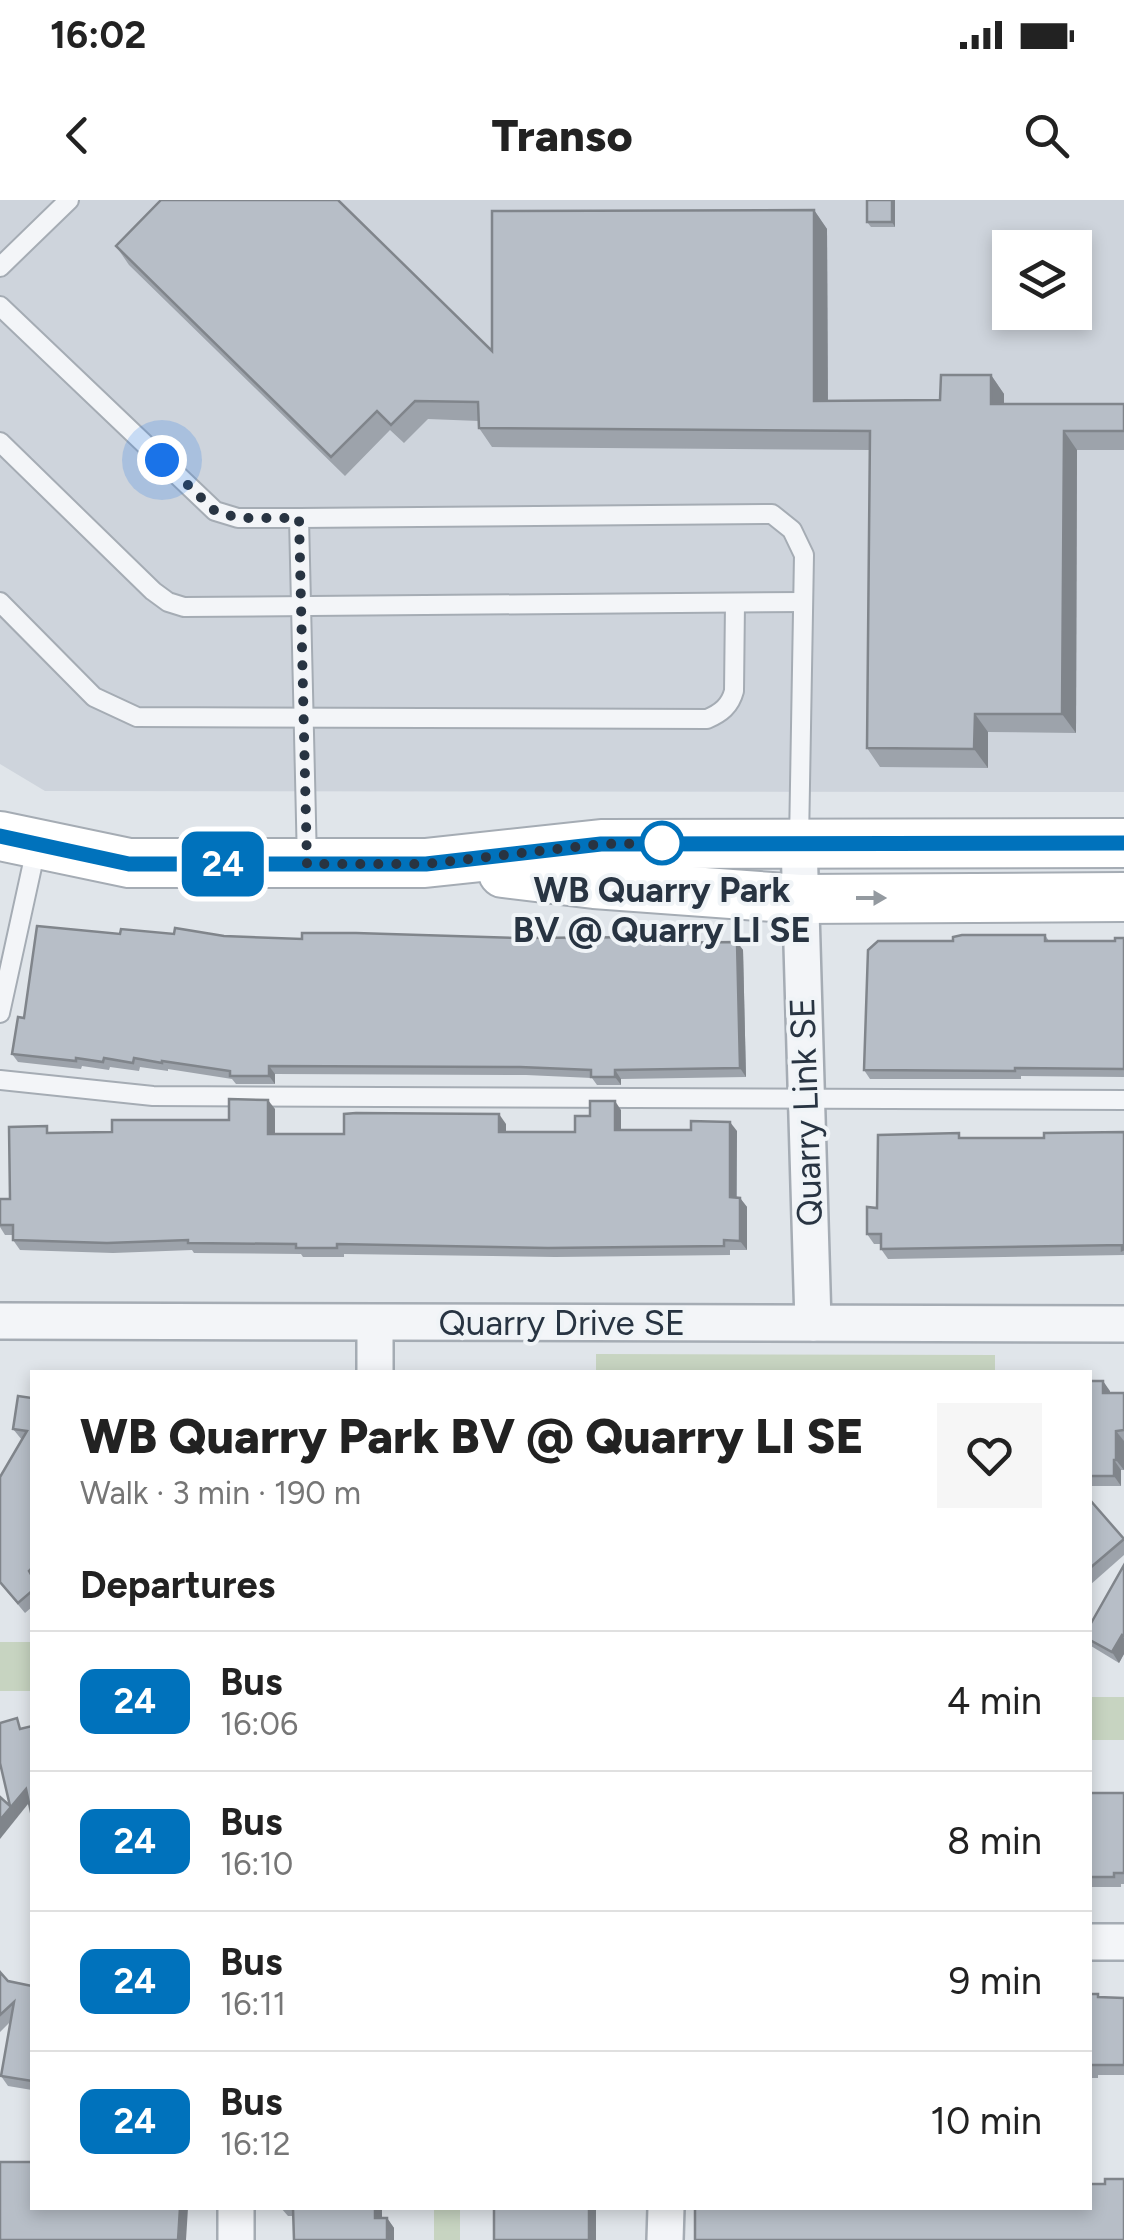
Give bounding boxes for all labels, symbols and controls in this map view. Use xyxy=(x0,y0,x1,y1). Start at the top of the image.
text: 16:02 xyxy=(50,12,146,58)
icon: back xyxy=(50,108,105,163)
text: Transo xyxy=(491,108,633,162)
icon: search xyxy=(1019,108,1074,163)
map controls xyxy=(992,230,1092,330)
button: layers xyxy=(992,230,1092,330)
your location xyxy=(137,435,187,485)
marker: WB Quarry Park BV @ Quarry LI SE xyxy=(641,822,683,864)
line badge: 24 xyxy=(178,832,268,896)
text: 24 xyxy=(202,843,244,885)
place label: WB Quarry Park BV @ Quarry LI SE xyxy=(513,869,811,951)
one-way arrow xyxy=(856,890,888,906)
street label: Quarry Link SE xyxy=(781,997,831,1227)
street label: Quarry Drive SE xyxy=(438,1302,686,1344)
button: heart xyxy=(937,1403,1042,1508)
text: WB Quarry Park BV @ Quarry LI SE xyxy=(80,1407,864,1465)
text: Walk · 3 min · 190 m xyxy=(80,1474,361,1512)
text: Departures xyxy=(80,1562,275,1608)
text: Bus xyxy=(220,1659,283,1705)
text: 4 min xyxy=(947,1678,1042,1724)
text: 24 xyxy=(114,1680,156,1722)
text: 16:06 xyxy=(220,1705,298,1743)
text: Bus xyxy=(220,1799,283,1845)
text: 8 min xyxy=(947,1818,1042,1864)
text: 24 xyxy=(114,1820,156,1862)
text: 16:10 xyxy=(220,1845,293,1883)
text: Bus xyxy=(220,1939,283,1985)
text: 9 min xyxy=(949,1958,1042,2004)
text: 24 xyxy=(114,1960,156,2002)
text: 16:11 xyxy=(220,1985,286,2023)
text: Bus xyxy=(220,2079,283,2125)
text: 10 min xyxy=(930,2098,1042,2144)
text: 24 xyxy=(114,2100,156,2142)
text: 16:12 xyxy=(220,2125,291,2163)

